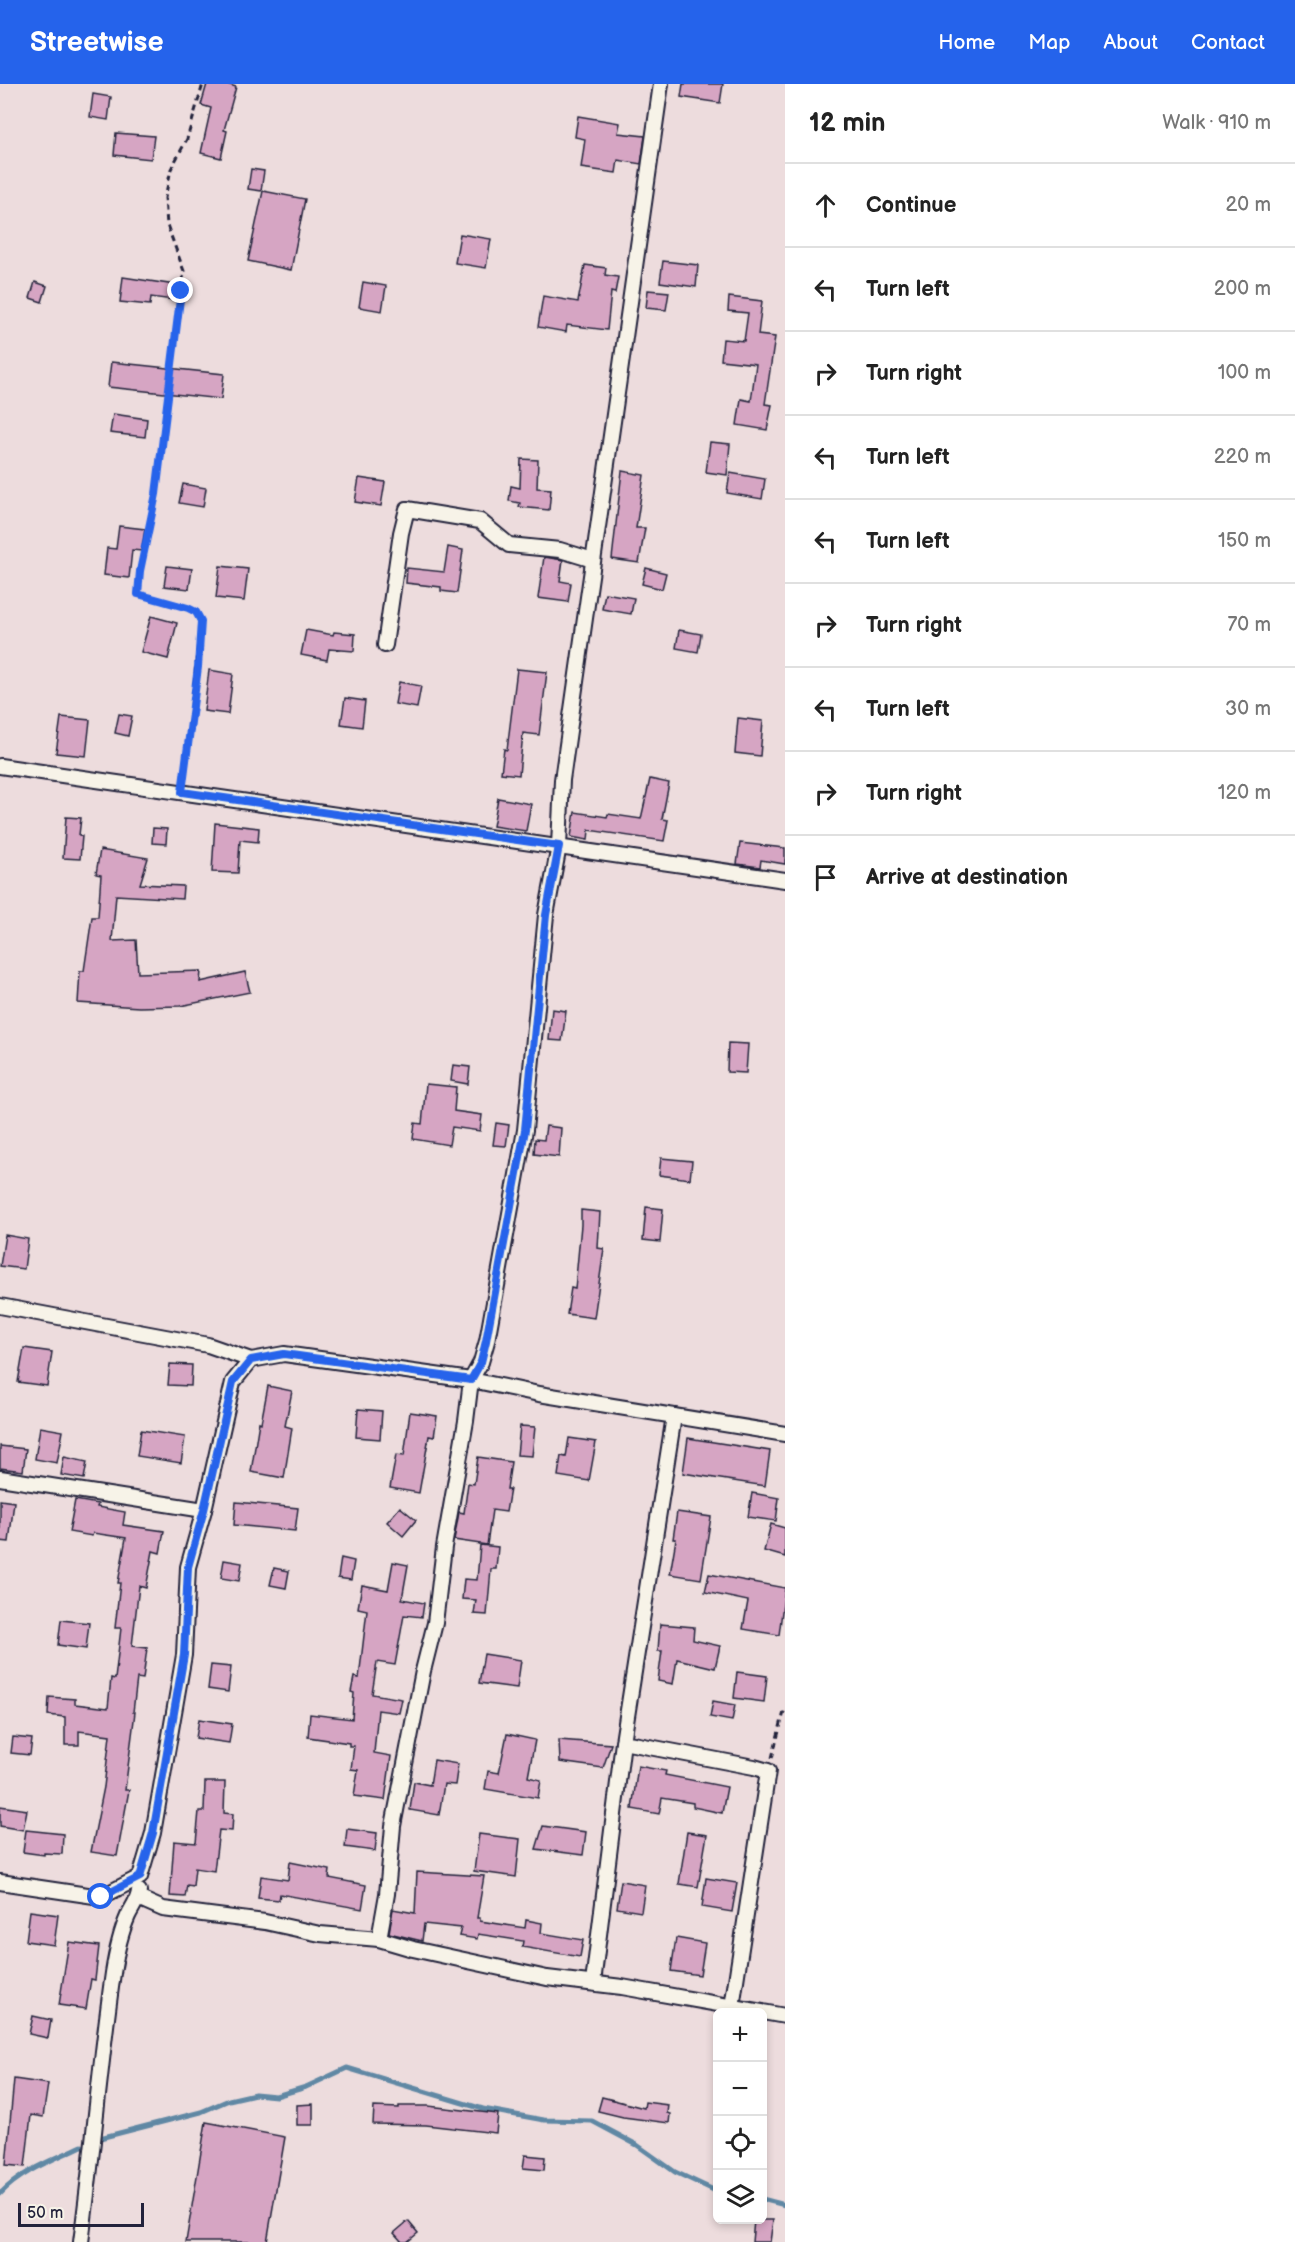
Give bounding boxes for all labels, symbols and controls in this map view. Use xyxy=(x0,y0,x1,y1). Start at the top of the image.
text: Streetwise xyxy=(30,26,163,59)
text: Home xyxy=(938,30,995,55)
text: Map xyxy=(1028,30,1070,55)
text: About xyxy=(1103,30,1158,55)
text: Contact xyxy=(1191,30,1265,55)
text: 12 min xyxy=(809,108,886,139)
text: Walk · 910 m xyxy=(1162,111,1271,135)
icon: ahead xyxy=(809,189,842,222)
text: Continue xyxy=(866,192,956,219)
text: 20 m xyxy=(1226,193,1271,217)
icon: left xyxy=(809,273,842,306)
text: Turn left xyxy=(866,276,950,303)
route end xyxy=(167,277,193,303)
text: 200 m xyxy=(1214,277,1271,301)
icon: right xyxy=(809,357,842,390)
text: Turn right xyxy=(866,360,962,387)
text: 100 m xyxy=(1218,361,1271,385)
icon: left xyxy=(809,441,842,474)
text: Turn left xyxy=(866,444,950,471)
text: 220 m xyxy=(1214,445,1271,469)
icon: left xyxy=(809,525,842,558)
text: Turn left xyxy=(866,528,950,555)
text: 150 m xyxy=(1218,529,1271,553)
icon: right xyxy=(809,609,842,642)
text: Turn right xyxy=(866,612,962,639)
text: 70 m xyxy=(1227,613,1271,637)
icon: left xyxy=(809,693,842,726)
text: Turn left xyxy=(866,696,950,723)
text: 30 m xyxy=(1225,697,1271,721)
icon: right xyxy=(809,777,842,810)
text: Turn right xyxy=(866,780,962,807)
text: 120 m xyxy=(1218,781,1271,805)
icon: arrive xyxy=(809,861,842,894)
text: Arrive at destination xyxy=(866,864,1068,891)
route start xyxy=(87,1883,113,1909)
map controls xyxy=(713,2008,767,2224)
button: + xyxy=(713,2008,767,2062)
button: − xyxy=(713,2062,767,2116)
button: locate xyxy=(713,2116,767,2170)
button: layers xyxy=(713,2170,767,2224)
scale bar xyxy=(18,2200,144,2228)
text: 50 m xyxy=(27,2204,63,2223)

